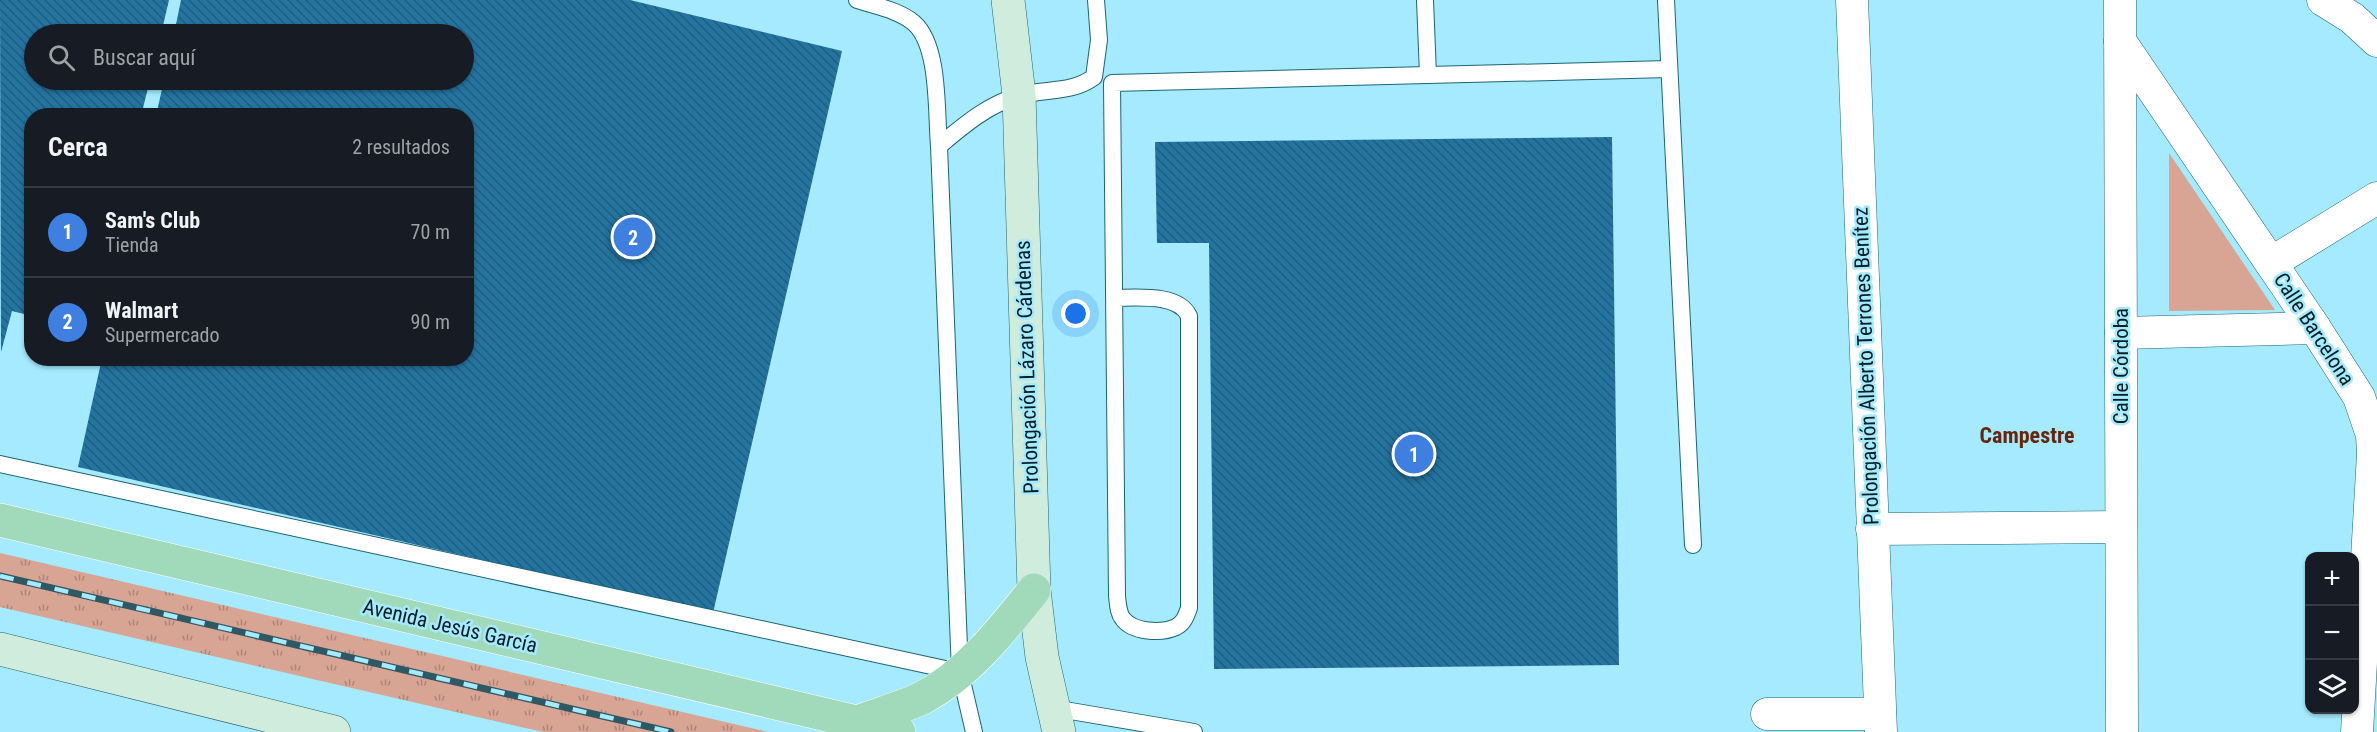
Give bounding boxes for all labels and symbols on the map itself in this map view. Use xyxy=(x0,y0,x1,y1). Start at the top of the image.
street label: Prolongación Alberto Terrones Benítez xyxy=(1848,206,1884,526)
pin: 2 xyxy=(614,214,652,260)
street label: Prolongación Lázaro Cárdenas xyxy=(1011,240,1043,494)
street label: Calle Barcelona xyxy=(2269,268,2359,390)
your location xyxy=(1061,299,1090,328)
street label: Calle Córdoba xyxy=(2109,308,2133,424)
district label: Campestre xyxy=(1980,423,2074,448)
pin: 1 xyxy=(1394,432,1434,476)
street label: Avenida Jesús García xyxy=(361,594,539,658)

